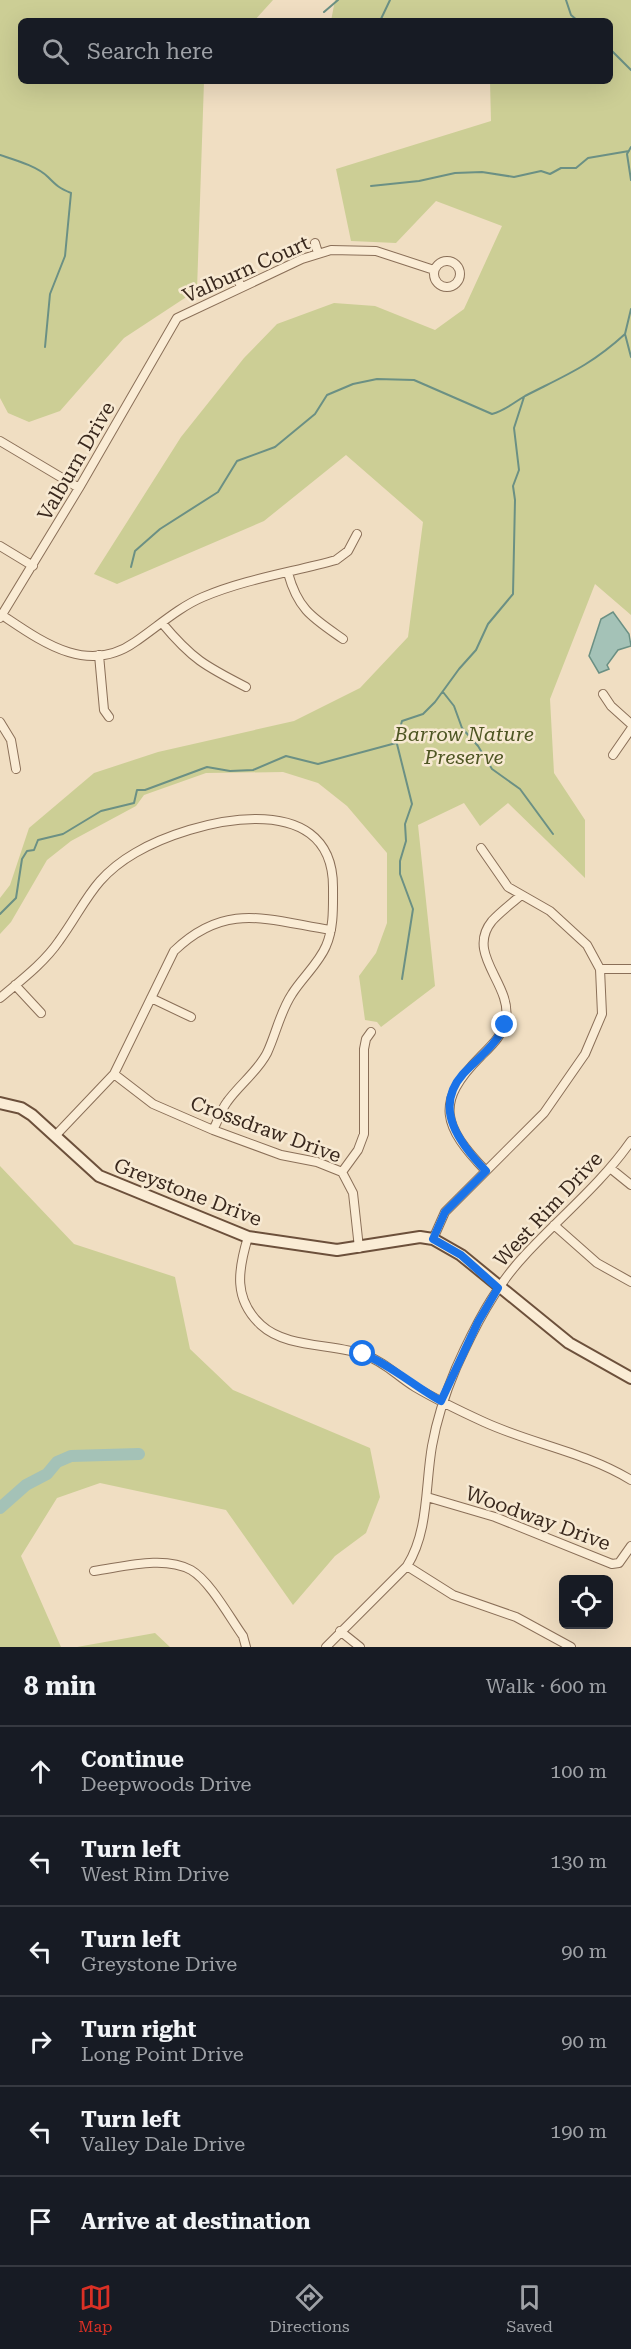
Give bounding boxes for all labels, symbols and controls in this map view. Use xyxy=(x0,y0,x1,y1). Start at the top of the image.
search box xyxy=(18,18,613,84)
icon: search xyxy=(39,35,72,68)
text: Search here xyxy=(87,39,213,64)
street label: Valburn Court xyxy=(179,230,314,308)
street label: Valburn Drive xyxy=(32,397,120,525)
park label: Barrow Nature Preserve xyxy=(393,722,534,769)
route end xyxy=(491,1011,517,1037)
street label: Crossdraw Drive xyxy=(187,1091,345,1167)
street label: West Rim Drive xyxy=(489,1147,607,1271)
street label: Greystone Drive xyxy=(111,1153,265,1231)
route start xyxy=(349,1340,375,1366)
street label: Woodway Drive xyxy=(462,1481,614,1555)
map controls xyxy=(559,1575,613,1629)
button: locate xyxy=(559,1575,613,1629)
text: 8 min xyxy=(24,1671,96,1701)
text: Walk · 600 m xyxy=(486,1674,607,1698)
text: Continue xyxy=(81,1747,184,1772)
icon: ahead xyxy=(24,1755,57,1788)
text: 100 m xyxy=(550,1759,607,1783)
text: Deepwoods Drive xyxy=(81,1772,252,1796)
text: Turn left xyxy=(81,1837,181,1862)
icon: left xyxy=(24,1845,57,1878)
text: 130 m xyxy=(550,1849,607,1873)
text: West Rim Drive xyxy=(81,1862,229,1886)
text: Turn left xyxy=(81,1927,181,1952)
icon: left xyxy=(24,1935,57,1968)
text: 90 m xyxy=(561,1939,607,1963)
text: Greystone Drive xyxy=(81,1952,237,1976)
text: Turn right xyxy=(81,2017,196,2042)
icon: right xyxy=(24,2025,57,2058)
text: 90 m xyxy=(561,2029,607,2053)
text: Long Point Drive xyxy=(81,2042,244,2066)
text: Turn left xyxy=(81,2107,181,2132)
icon: left xyxy=(24,2115,57,2148)
text: 190 m xyxy=(550,2119,607,2143)
text: Valley Dale Drive xyxy=(81,2132,245,2156)
icon: arrive xyxy=(24,2205,57,2238)
text: Arrive at destination xyxy=(81,2209,310,2234)
tab: Map xyxy=(78,2281,113,2336)
tab: Directions xyxy=(269,2281,350,2336)
tab: Saved xyxy=(506,2281,553,2336)

